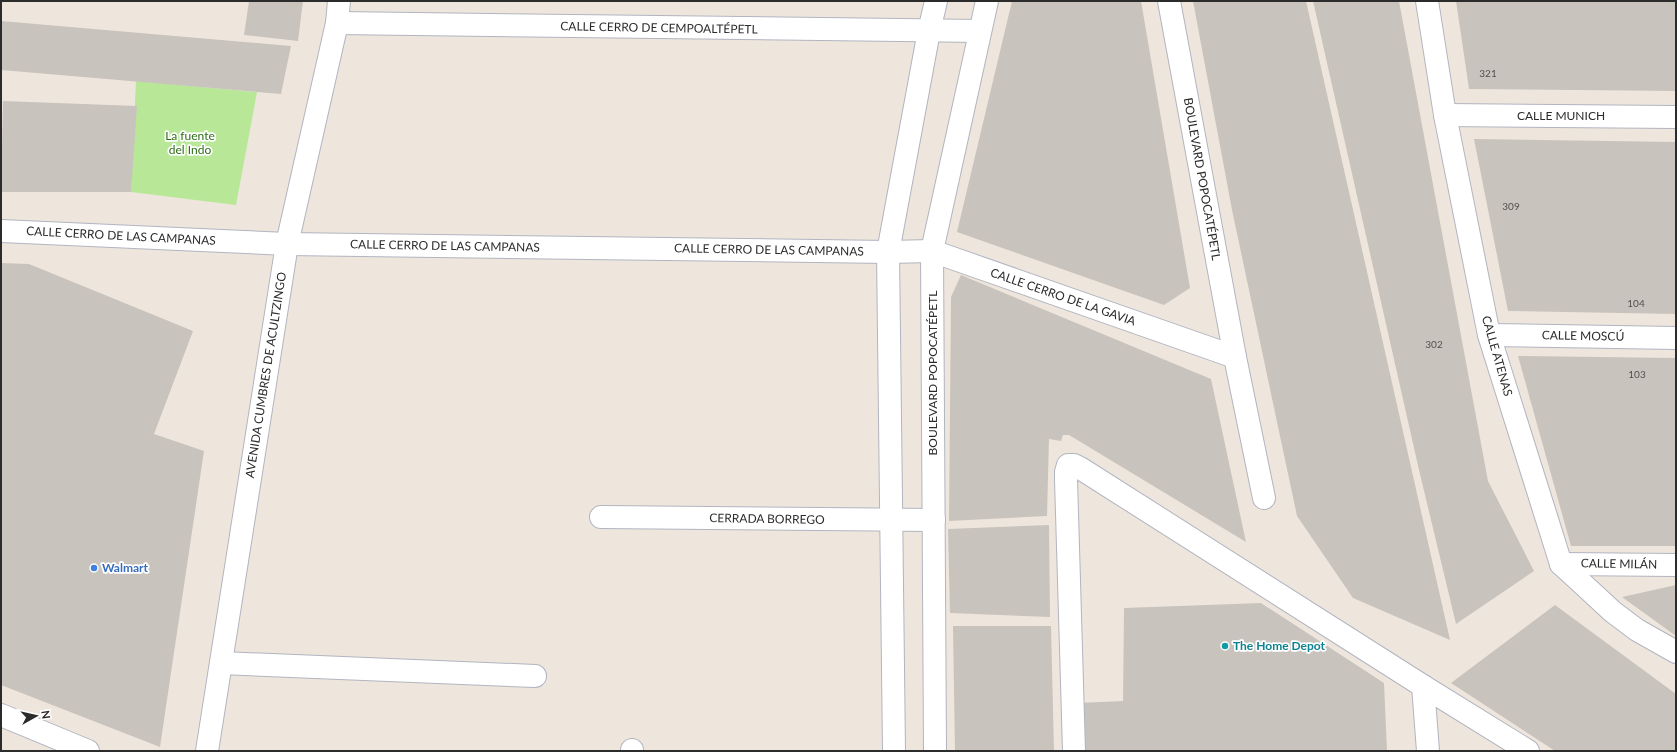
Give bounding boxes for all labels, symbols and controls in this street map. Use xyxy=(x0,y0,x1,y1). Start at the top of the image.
street label: CALLE CERRO DE CEMPOALTÉPETL xyxy=(560,18,758,37)
house number: 321 xyxy=(1479,67,1497,79)
street label: BOULEVARD POPOCATÉPETL xyxy=(1181,96,1224,261)
street label: CALLE MUNICH xyxy=(1517,108,1605,123)
park label: La fuente del Indo xyxy=(165,128,215,157)
house number: 309 xyxy=(1502,200,1520,212)
street label: CALLE CERRO DE LAS CAMPANAS xyxy=(26,223,216,248)
street label: CALLE CERRO DE LAS CAMPANAS xyxy=(350,236,540,255)
street label: CALLE CERRO DE LAS CAMPANAS xyxy=(674,240,864,259)
street label: CALLE CERRO DE LA GAVIA xyxy=(988,265,1139,329)
street label: AVENIDA CUMBRES DE ACULTZINGO xyxy=(242,271,289,479)
street label: BOULEVARD POPOCATÉPETL xyxy=(925,291,940,455)
house number: 104 xyxy=(1627,297,1645,309)
street label: CALLE ATENAS xyxy=(1479,314,1516,398)
street label: CALLE MOSCÚ xyxy=(1542,327,1624,344)
house number: 302 xyxy=(1425,338,1443,350)
house number: 103 xyxy=(1628,368,1646,380)
street label: CERRADA BORREGO xyxy=(709,510,825,527)
street label: CALLE MILÁN xyxy=(1581,555,1657,572)
place label: Walmart xyxy=(102,560,149,575)
marker: Walmart xyxy=(89,563,99,573)
place label: The Home Depot xyxy=(1233,638,1326,653)
marker: The Home Depot xyxy=(1220,641,1230,651)
north arrow xyxy=(16,696,56,736)
text: N xyxy=(39,709,53,720)

